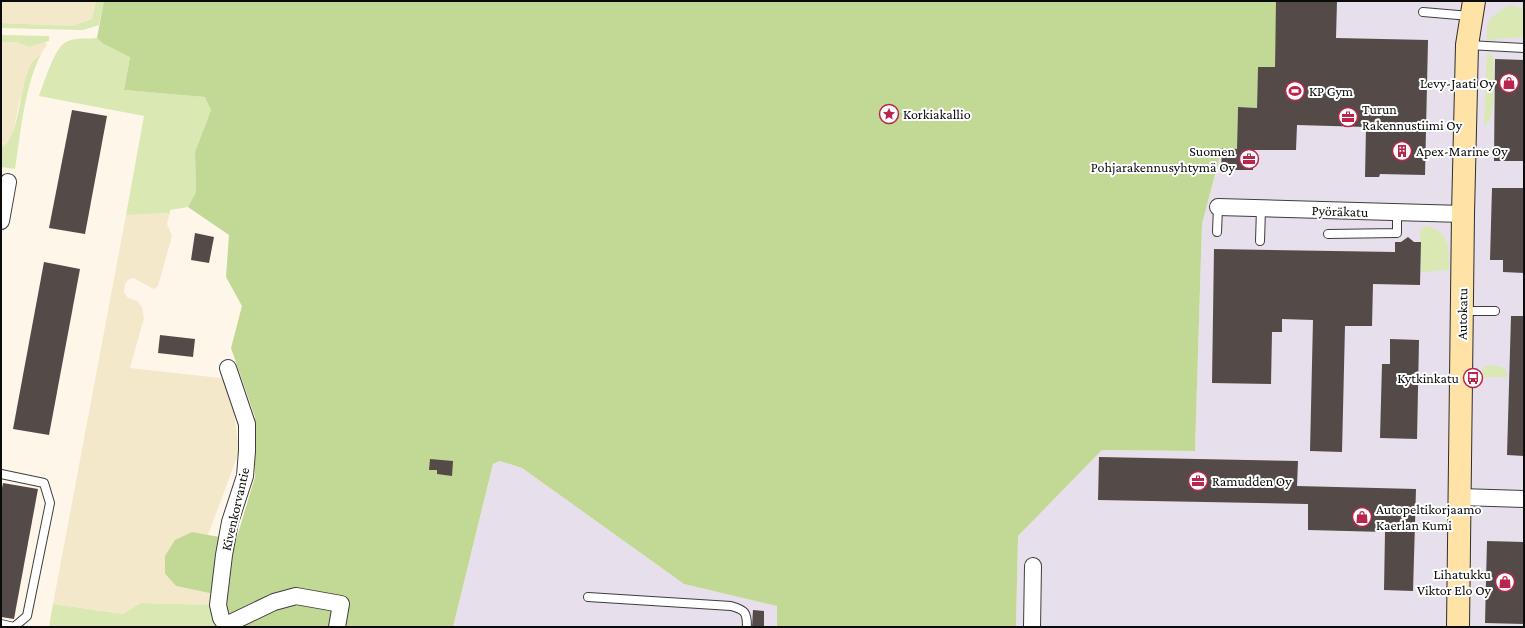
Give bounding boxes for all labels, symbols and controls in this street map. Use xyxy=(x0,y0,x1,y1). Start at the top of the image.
shop icon: Levy-Jaati Oy xyxy=(1498,72,1520,94)
place label: Levy-Jaati Oy xyxy=(1420,75,1496,91)
sports icon: KP Gym xyxy=(1284,80,1306,102)
place label: KP Gym xyxy=(1309,83,1353,99)
place label: Turun Rakennustiimi Oy xyxy=(1362,101,1463,133)
place icon: Korkiakallio xyxy=(878,103,900,125)
place label: Korkiakallio xyxy=(903,106,971,122)
office icon: Turun Rakennustiimi Oy xyxy=(1337,106,1359,128)
building icon: Apex-Marine Oy xyxy=(1391,140,1413,162)
place label: Suomen Pohjarakennusyhtymä Oy xyxy=(1091,143,1236,176)
place label: Apex-Marine Oy xyxy=(1416,143,1508,159)
office icon: Suomen Pohjarakennusyhtymä Oy xyxy=(1238,148,1260,170)
street label: Pyöräkatu xyxy=(1311,202,1369,220)
street label: Autokatu xyxy=(1454,287,1470,340)
bus stop icon: Kytkinkatu xyxy=(1462,367,1484,389)
place label: Kytkinkatu xyxy=(1397,370,1460,386)
street label: Kivenkorvantie xyxy=(218,466,252,552)
office icon: Ramudden Oy xyxy=(1187,470,1209,492)
place label: Ramudden Oy xyxy=(1212,473,1292,489)
place label: Autopeltikorjaamo Kaerlan Kumi xyxy=(1376,501,1481,533)
shop icon: Autopeltikorjaamo Kaerlan Kumi xyxy=(1351,506,1373,528)
place label: Lihatukku Viktor Elo Oy xyxy=(1417,566,1492,598)
shop icon: Lihatukku Viktor Elo Oy xyxy=(1494,571,1516,593)

